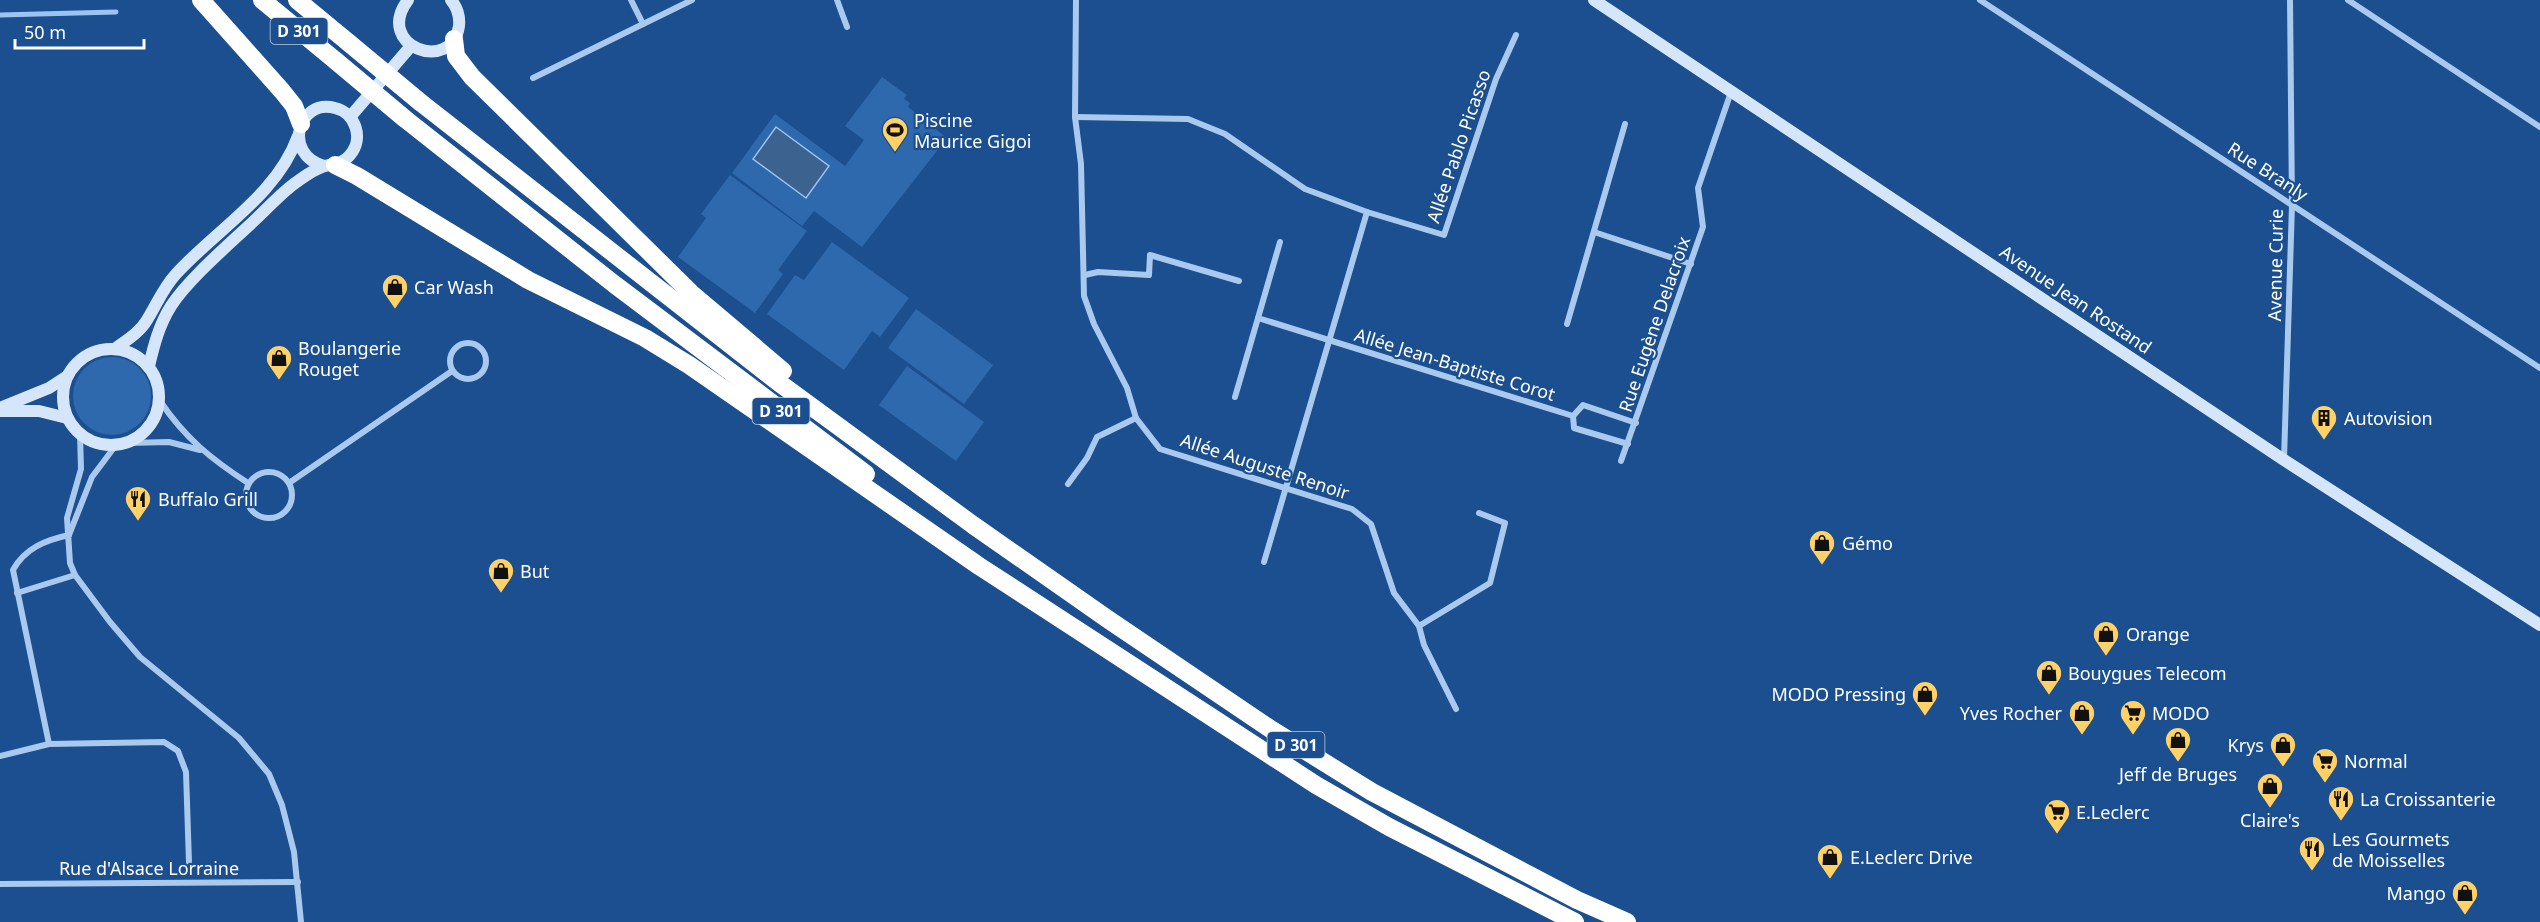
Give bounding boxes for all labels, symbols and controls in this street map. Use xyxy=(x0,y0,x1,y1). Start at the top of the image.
scale bar xyxy=(15,12,144,50)
road number: D 301 xyxy=(270,18,328,44)
text: 50 m xyxy=(24,20,66,44)
street label: Allée Pablo Picasso xyxy=(1421,66,1495,226)
place label: Piscine Maurice Gigoi xyxy=(914,108,1031,153)
sports icon: Piscine Maurice Gigoi xyxy=(880,115,910,153)
street label: Rue Branly xyxy=(2223,136,2313,206)
street label: Avenue Curie xyxy=(2262,208,2288,322)
street label: Rue Eugène Delacroix xyxy=(1613,233,1695,415)
street label: Avenue Jean Rostand xyxy=(1995,239,2157,359)
shop icon: Car Wash xyxy=(380,272,410,310)
place label: Car Wash xyxy=(414,275,494,299)
street label: Allée Jean-Baptiste Corot xyxy=(1352,322,1559,406)
place label: Boulangerie Rouget xyxy=(298,336,401,381)
shop icon: Boulangerie Rouget xyxy=(264,343,294,381)
road number: D 301 xyxy=(752,398,810,424)
building icon: Autovision xyxy=(2309,403,2339,441)
place label: Autovision xyxy=(2344,406,2433,430)
street label: Allée Auguste Renoir xyxy=(1178,427,1353,505)
restaurant icon: Buffalo Grill xyxy=(123,484,153,522)
place label: Buffalo Grill xyxy=(158,487,258,511)
shop icon: Gémo xyxy=(1807,528,1837,566)
place label: Gémo xyxy=(1842,531,1893,555)
shop icon: But xyxy=(486,556,516,594)
place label: But xyxy=(520,559,550,583)
shop icon: Orange xyxy=(2091,619,2121,657)
place label: Orange xyxy=(2126,622,2190,646)
shop icon: Bouygues Telecom xyxy=(2034,658,2064,696)
place label: Bouygues Telecom xyxy=(2068,661,2227,685)
shop icon: MODO Pressing xyxy=(1910,679,1940,717)
place label: MODO Pressing xyxy=(1772,682,1906,706)
shop icon: Yves Rocher xyxy=(2067,698,2097,736)
supermarket icon: MODO xyxy=(2118,698,2148,736)
place label: Yves Rocher xyxy=(1960,701,2063,725)
place label: MODO xyxy=(2152,701,2210,725)
shop icon: Jeff de Bruges xyxy=(2163,725,2193,763)
shop icon: Krys xyxy=(2268,730,2298,768)
road number: D 301 xyxy=(1268,732,1324,758)
place label: Krys xyxy=(2228,733,2264,757)
supermarket icon: Normal xyxy=(2310,746,2340,784)
place label: Normal xyxy=(2344,749,2408,773)
place label: Jeff de Bruges xyxy=(2117,762,2237,786)
shop icon: Claire's xyxy=(2255,771,2285,809)
restaurant icon: La Croissanterie xyxy=(2326,784,2356,822)
place label: La Croissanterie xyxy=(2360,787,2496,811)
supermarket icon: E.Leclerc xyxy=(2042,797,2072,835)
place label: E.Leclerc xyxy=(2076,800,2150,824)
place label: Claire's xyxy=(2240,808,2300,832)
place label: Les Gourmets de Moisselles xyxy=(2332,827,2450,872)
restaurant icon: Les Gourmets de Moisselles xyxy=(2297,834,2327,872)
shop icon: E.Leclerc Drive xyxy=(1815,842,1845,880)
place label: E.Leclerc Drive xyxy=(1850,845,1973,869)
street label: Rue d'Alsace Lorraine xyxy=(59,856,239,880)
shop icon: Mango xyxy=(2450,878,2480,916)
place label: Mango xyxy=(2386,881,2446,905)

